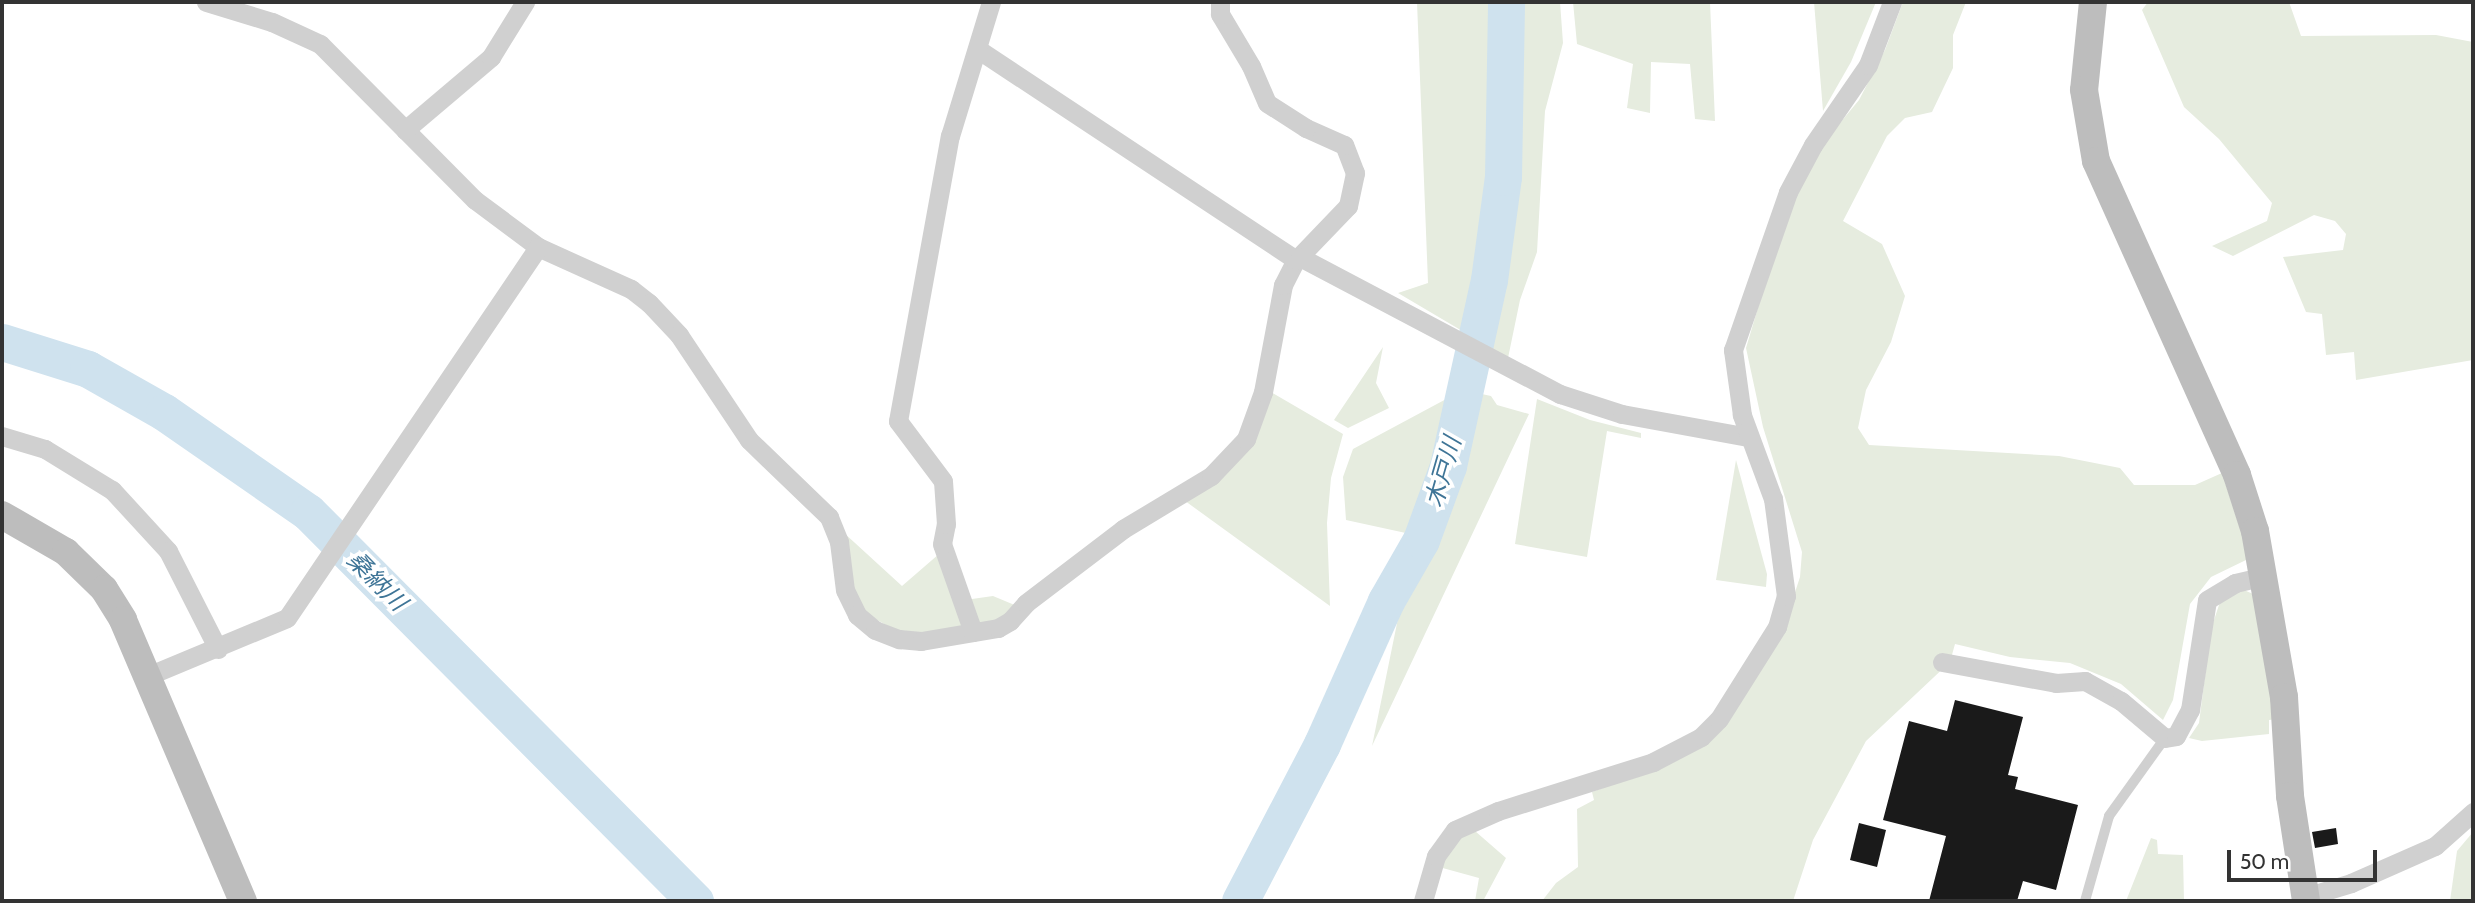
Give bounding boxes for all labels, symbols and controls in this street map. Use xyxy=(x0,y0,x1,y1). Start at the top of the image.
water label: 木戸川 xyxy=(1419,433,1467,511)
water label: 桑納川 xyxy=(341,545,413,617)
scale bar xyxy=(2230,836,2380,880)
text: 50 m xyxy=(2240,849,2289,874)

